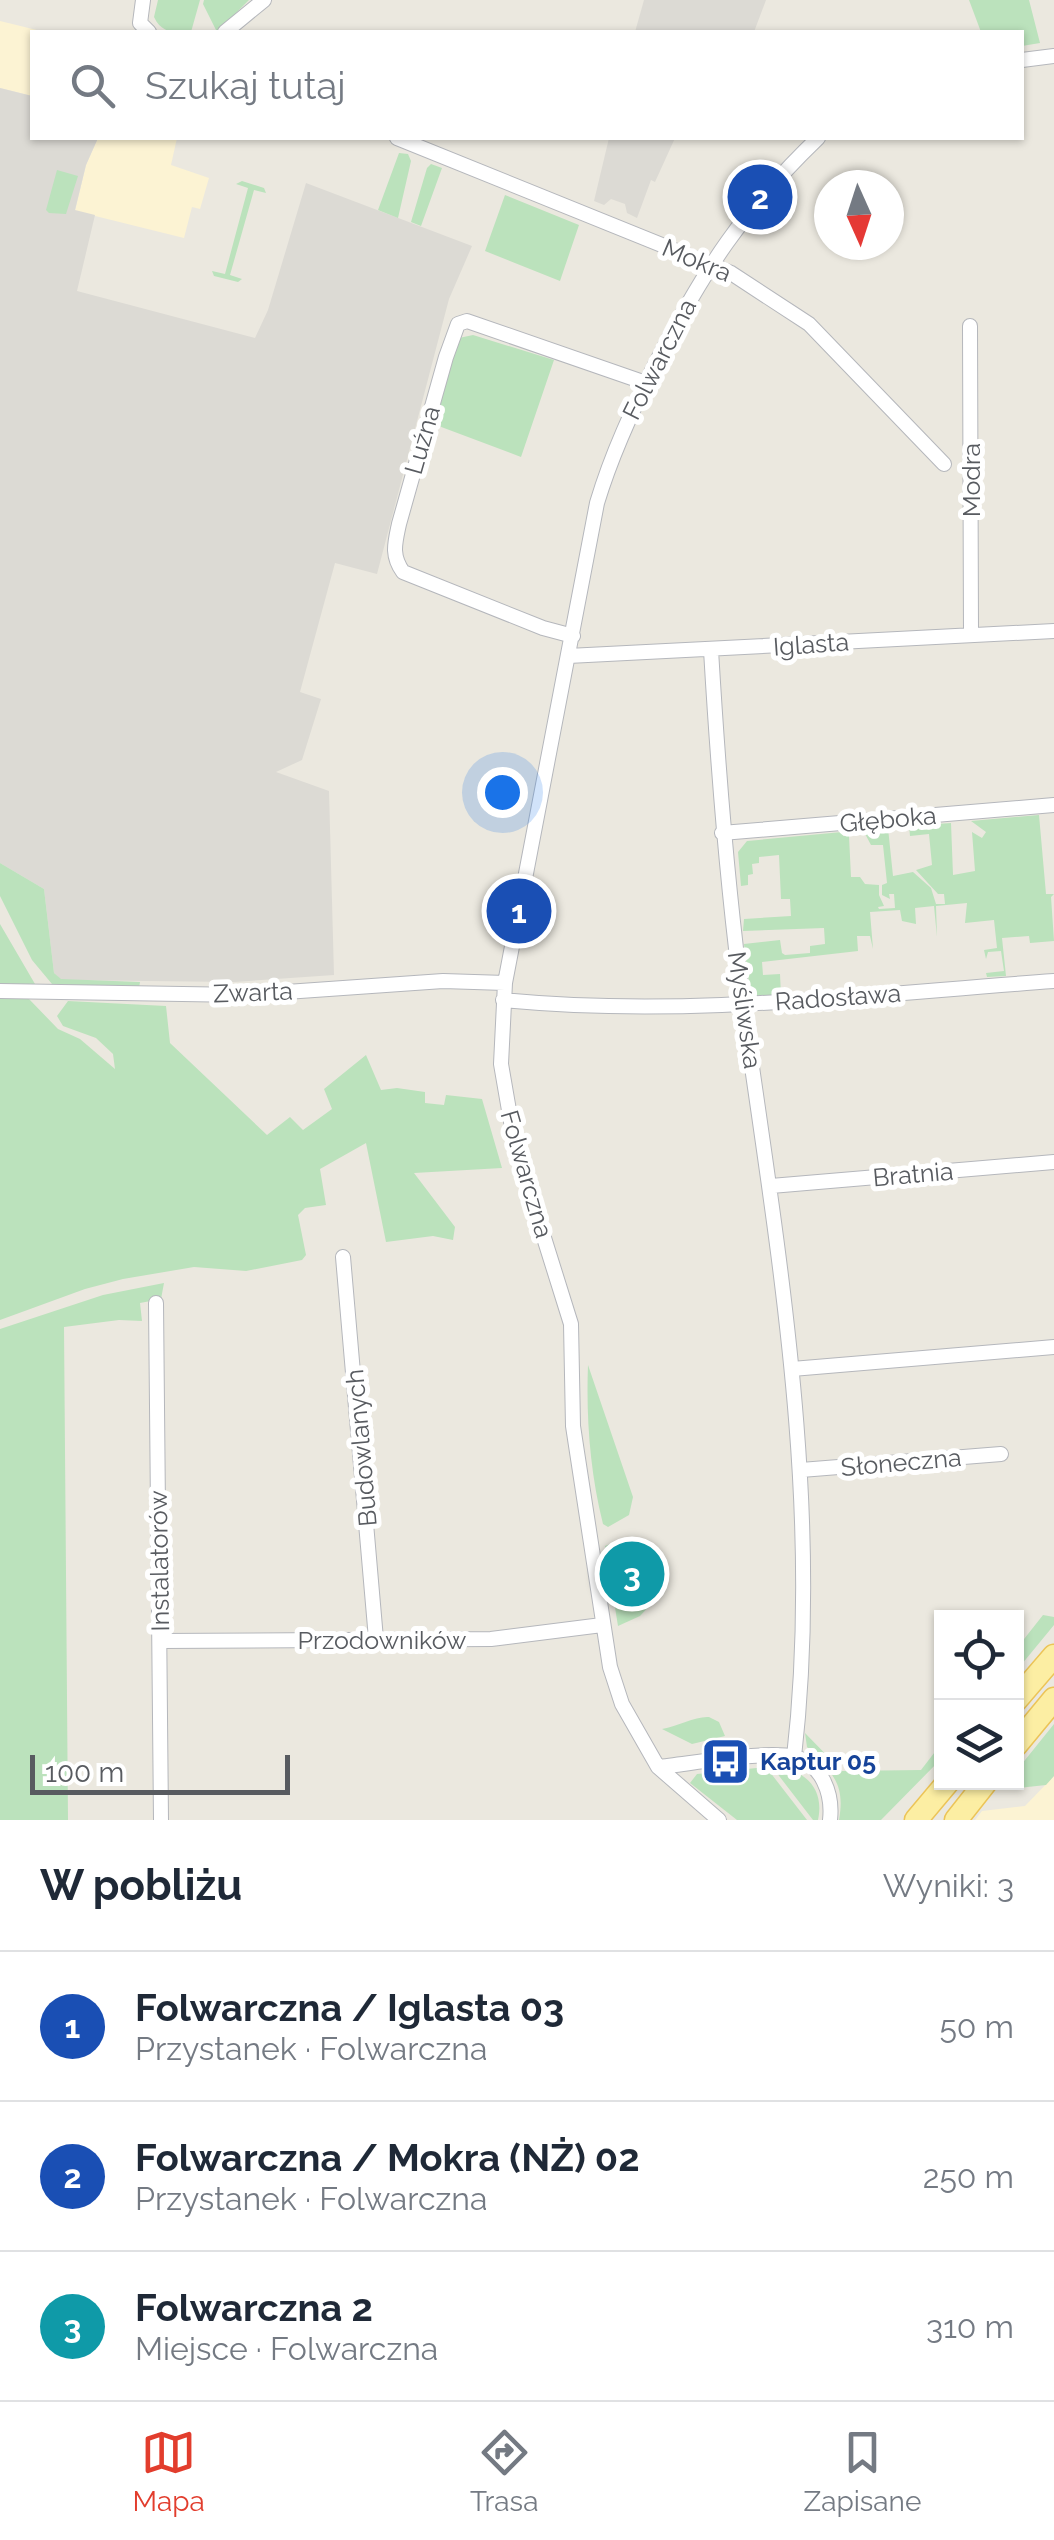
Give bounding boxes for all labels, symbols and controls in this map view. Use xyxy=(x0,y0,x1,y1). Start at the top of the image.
search box xyxy=(30,30,1024,140)
icon: search xyxy=(65,58,120,113)
text: Szukaj tutaj xyxy=(145,63,346,108)
pin: 2 xyxy=(728,160,792,234)
north arrow xyxy=(814,170,904,260)
street label: Mokra xyxy=(658,232,736,288)
street label: Folwarczna xyxy=(616,294,702,424)
street label: Luźna xyxy=(398,402,446,478)
street label: Modra xyxy=(956,443,986,517)
street label: Iglasta xyxy=(772,626,850,662)
your location xyxy=(477,767,528,818)
street label: Głęboka xyxy=(838,800,938,838)
pin: 1 xyxy=(486,874,552,948)
street label: Myśliwska xyxy=(722,949,768,1071)
street label: Zwarta xyxy=(213,976,293,1008)
street label: Radosława xyxy=(774,978,902,1016)
street label: Folwarczna xyxy=(494,1107,560,1241)
street label: Bratnia xyxy=(871,1156,955,1192)
street label: Budowlanych xyxy=(339,1368,383,1528)
street label: Słoneczna xyxy=(840,1442,962,1482)
street label: Instalatorów xyxy=(143,1490,175,1632)
pin: 3 xyxy=(600,1536,664,1612)
map controls xyxy=(934,1610,1024,1790)
button: locate xyxy=(934,1610,1024,1700)
street label: Przodowników xyxy=(298,1625,466,1655)
button: layers xyxy=(934,1700,1024,1790)
bus stop icon: Kaptur 05 xyxy=(699,1735,751,1787)
place label: Kaptur 05 xyxy=(760,1746,876,1776)
scale bar xyxy=(30,1750,290,1794)
text: 100 m xyxy=(45,1756,124,1789)
text: W pobliżu xyxy=(40,1861,242,1910)
text: Wyniki: 3 xyxy=(883,1867,1014,1904)
text: Folwarczna / Iglasta 03 xyxy=(135,1985,564,2030)
text: 1 xyxy=(65,2008,80,2045)
text: 50 m xyxy=(939,2008,1014,2045)
text: Przystanek · Folwarczna xyxy=(135,2030,487,2067)
text: Folwarczna / Mokra (NŻ) 02 xyxy=(135,2135,640,2180)
text: 2 xyxy=(63,2158,82,2195)
text: 250 m xyxy=(923,2158,1014,2195)
text: Przystanek · Folwarczna xyxy=(135,2180,487,2217)
text: Folwarczna 2 xyxy=(135,2285,373,2330)
text: 3 xyxy=(64,2308,81,2345)
text: 310 m xyxy=(926,2308,1014,2345)
text: Miejsce · Folwarczna xyxy=(135,2330,438,2367)
tab: Mapa xyxy=(133,2425,205,2518)
tab: Trasa xyxy=(470,2425,538,2518)
tab: Zapisane xyxy=(804,2425,921,2518)

